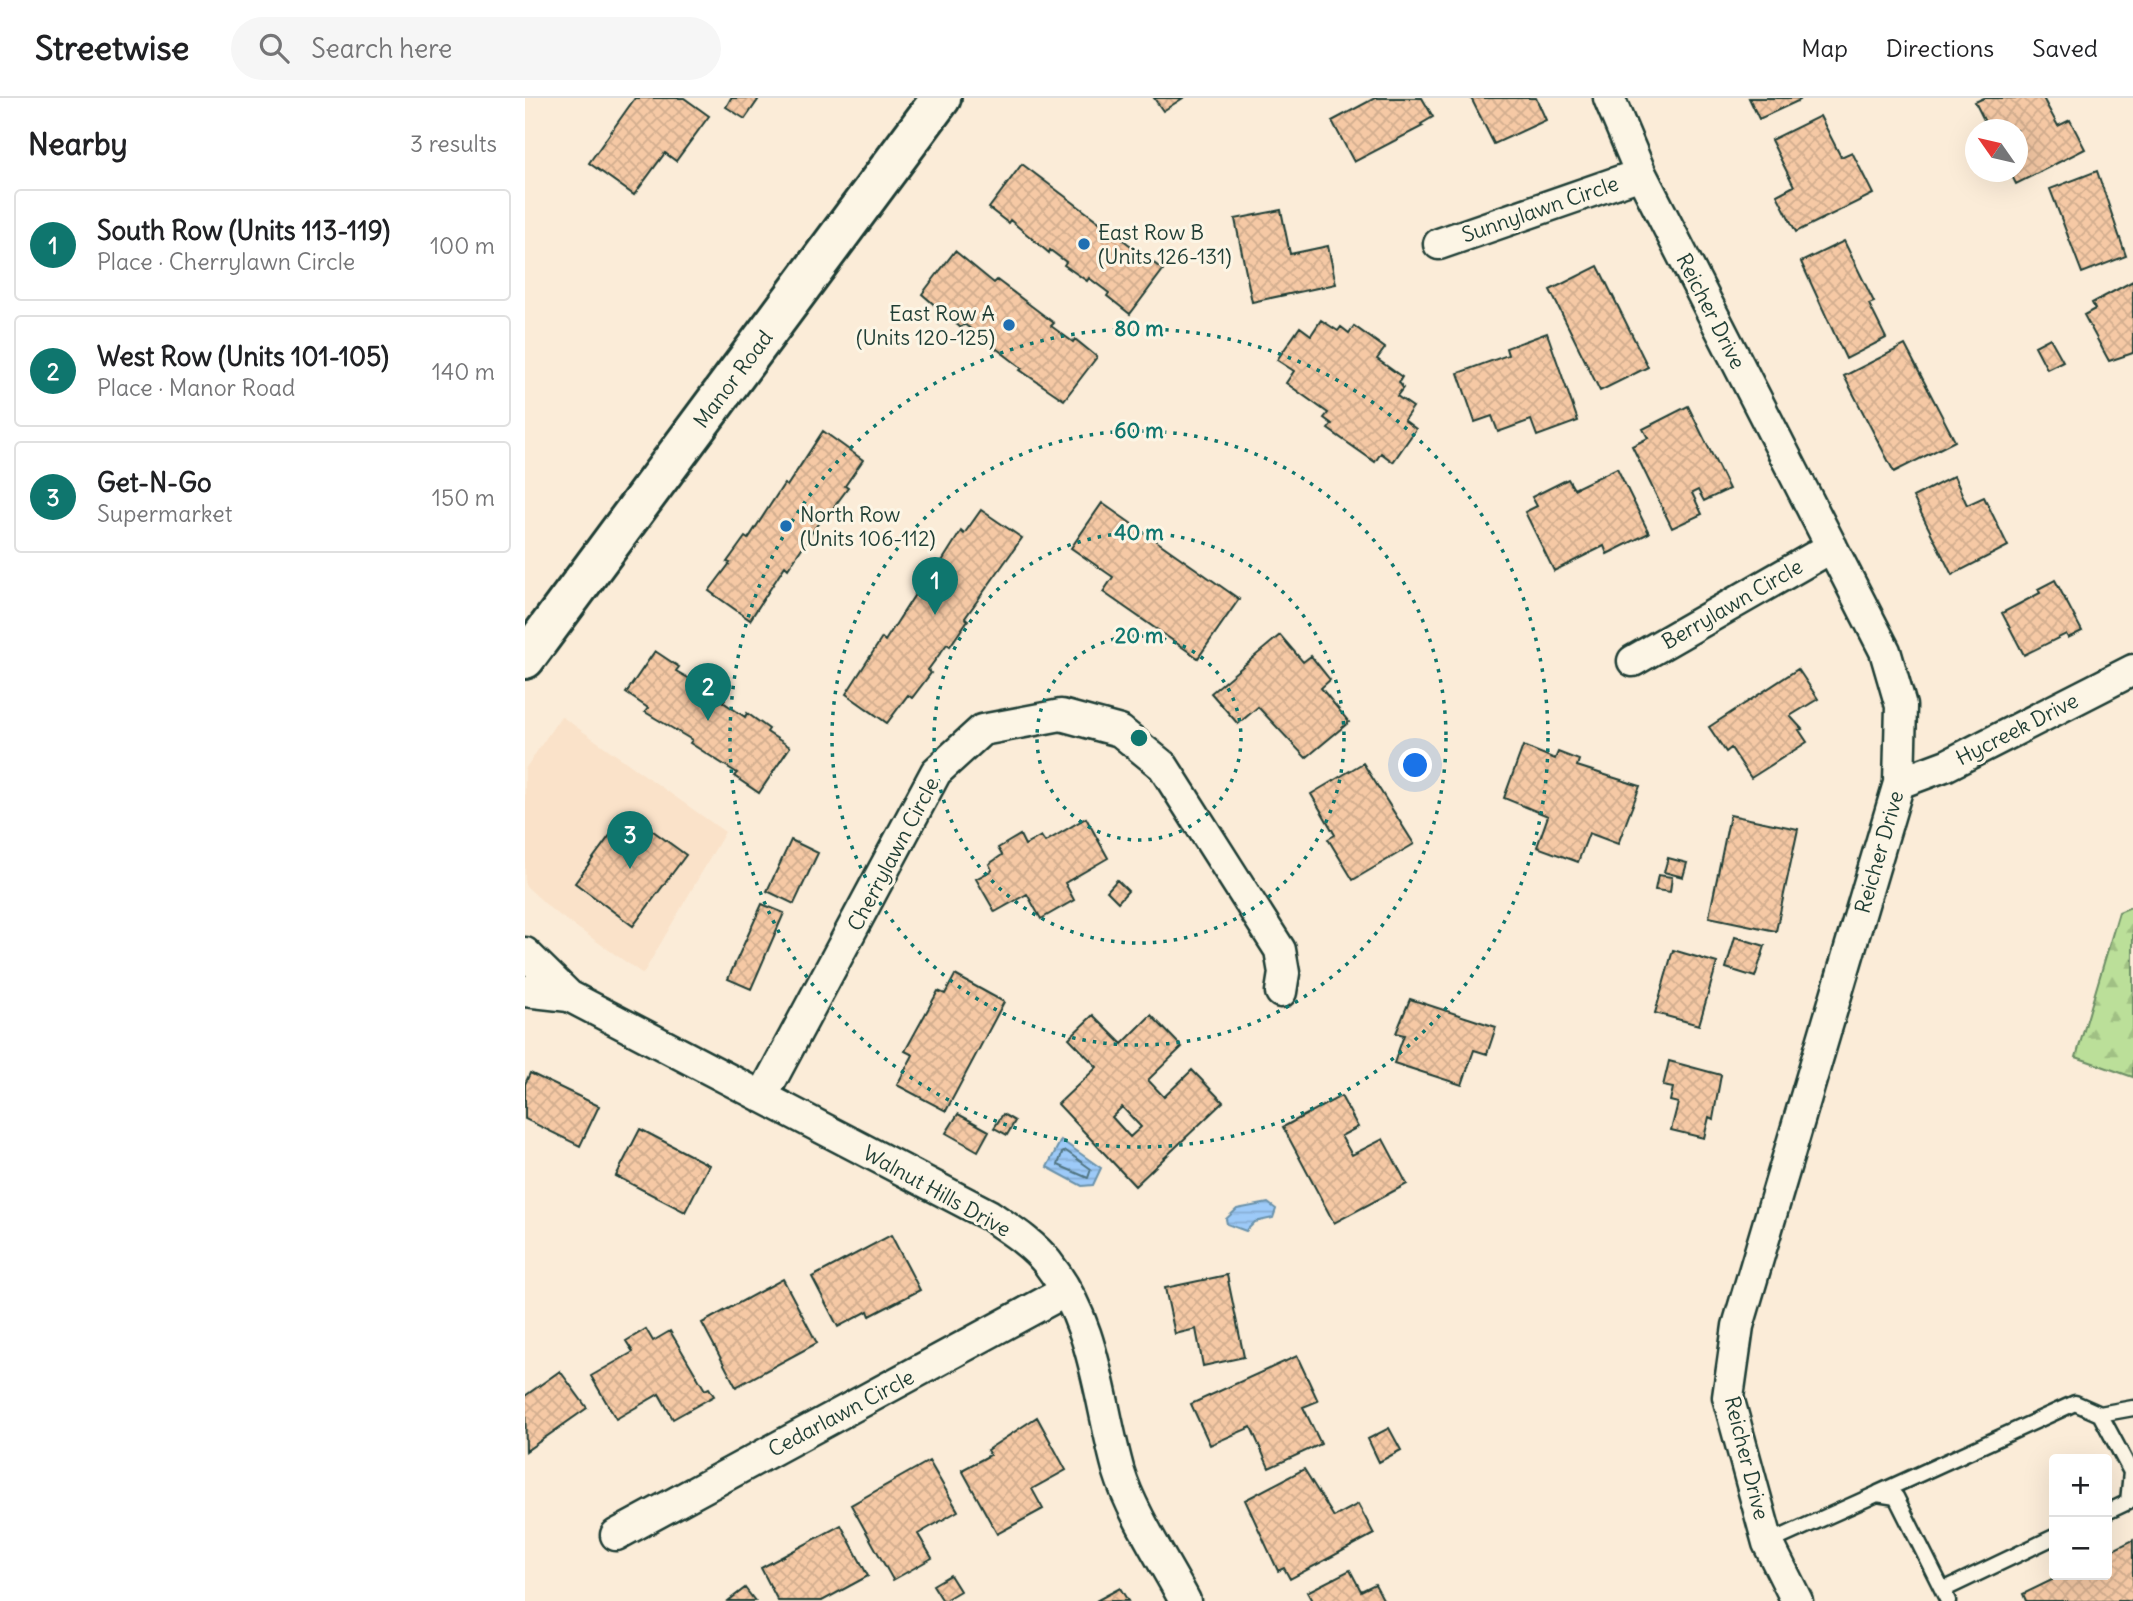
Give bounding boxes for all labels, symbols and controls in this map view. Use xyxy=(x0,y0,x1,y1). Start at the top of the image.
search box xyxy=(231,17,721,80)
text: Streetwise xyxy=(35,27,189,69)
icon: search xyxy=(255,29,293,67)
text: Search here xyxy=(311,32,452,65)
text: Map xyxy=(1801,33,1848,63)
text: Directions xyxy=(1886,33,1994,63)
text: Saved xyxy=(2032,33,2098,63)
north arrow xyxy=(1965,119,2028,182)
text: Nearby xyxy=(28,125,128,163)
text: 3 results xyxy=(410,129,497,158)
street label: Sunnylawn Circle xyxy=(1458,170,1622,248)
text: South Row (Units 113-119) xyxy=(97,214,390,247)
place label: East Row B (Units 126-131) xyxy=(1098,219,1232,270)
text: 1 xyxy=(48,231,58,260)
text: 100 m xyxy=(430,231,495,260)
marker: East Row B (Units 126-131) xyxy=(1076,236,1092,252)
text: Place · Cherrylawn Circle xyxy=(97,247,355,276)
street label: Reicher Drive xyxy=(1670,249,1752,373)
place label: East Row A (Units 120-125) xyxy=(856,300,995,351)
text: 80 m xyxy=(1114,315,1164,342)
marker: East Row A (Units 120-125) xyxy=(1001,317,1017,333)
street label: Manor Road xyxy=(687,325,779,433)
text: West Row (Units 101-105) xyxy=(97,340,389,373)
text: 2 xyxy=(47,357,59,386)
text: 140 m xyxy=(432,357,495,386)
text: Place · Manor Road xyxy=(97,373,295,402)
text: 60 m xyxy=(1114,417,1164,444)
text: Get-N-Go xyxy=(97,466,212,499)
text: 3 xyxy=(46,483,60,512)
text: 150 m xyxy=(432,483,495,512)
text: Supermarket xyxy=(97,499,233,528)
place label: North Row (Units 106-112) xyxy=(800,501,936,552)
marker: North Row (Units 106-112) xyxy=(778,518,794,534)
text: 40 m xyxy=(1114,519,1164,546)
street label: Berrylawn Circle xyxy=(1657,553,1807,655)
pin: 1 xyxy=(912,557,958,615)
text: 20 m xyxy=(1115,622,1164,649)
pin: 2 xyxy=(685,663,731,721)
street label: Hycreek Drive xyxy=(1951,687,2083,771)
centre of rings xyxy=(1127,726,1151,750)
your location xyxy=(1398,748,1432,782)
street label: Cherrylawn Circle xyxy=(841,772,945,936)
street label: Reicher Drive xyxy=(1849,788,1909,916)
pin: 3 xyxy=(607,811,653,869)
street label: Walnut Hills Drive xyxy=(858,1139,1016,1243)
street label: Cedarlawn Circle xyxy=(763,1363,919,1463)
street label: Reicher Drive xyxy=(1719,1393,1775,1523)
map controls xyxy=(2049,1454,2112,1580)
button: + xyxy=(2049,1454,2112,1517)
button: − xyxy=(2049,1517,2112,1580)

